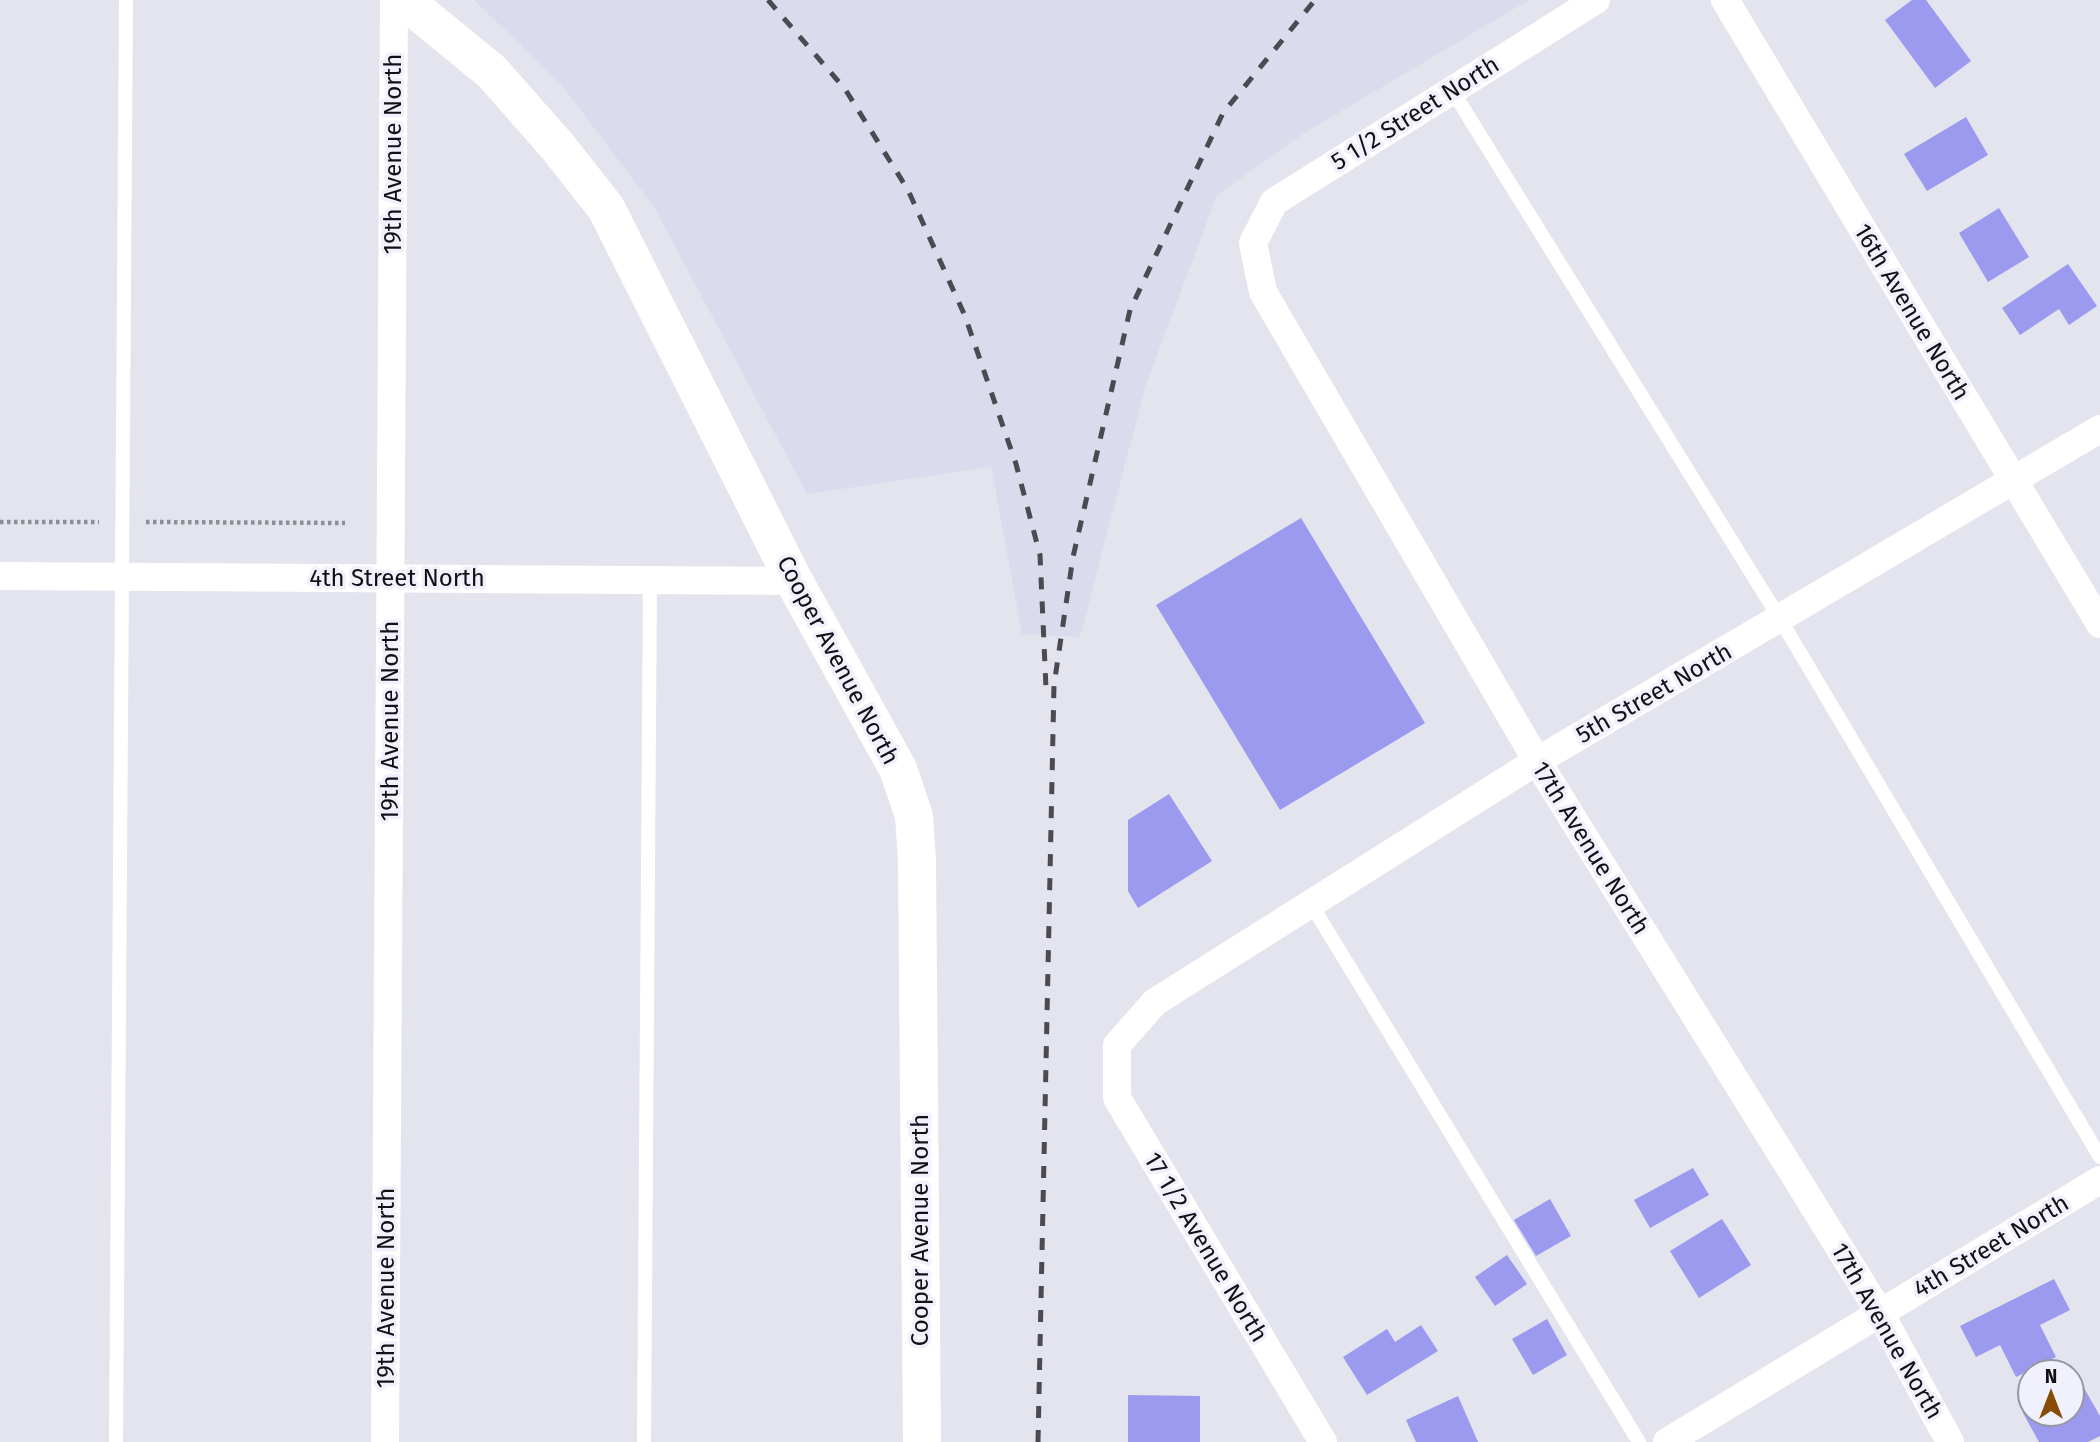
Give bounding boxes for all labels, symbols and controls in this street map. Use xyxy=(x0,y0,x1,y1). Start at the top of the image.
street label: 5 1/2 Street North xyxy=(1326,50,1504,176)
street label: 19th Avenue North xyxy=(379,54,407,254)
street label: 16th Avenue North xyxy=(1848,219,1976,405)
street label: Cooper Avenue North xyxy=(771,551,905,769)
street label: 4th Street North xyxy=(309,564,485,592)
street label: 19th Avenue North xyxy=(376,621,404,821)
street label: 5th Street North xyxy=(1571,637,1737,749)
street label: 17th Avenue North xyxy=(1527,756,1655,940)
street label: Cooper Avenue North xyxy=(906,1114,934,1346)
street label: 17 1/2 Avenue North xyxy=(1138,1147,1274,1347)
street label: 19th Avenue North xyxy=(372,1188,400,1388)
street label: 4th Street North xyxy=(1908,1189,2074,1303)
street label: 17th Avenue North xyxy=(1825,1238,1949,1424)
north arrow xyxy=(2016,1358,2086,1428)
text: N xyxy=(2045,1365,2057,1388)

